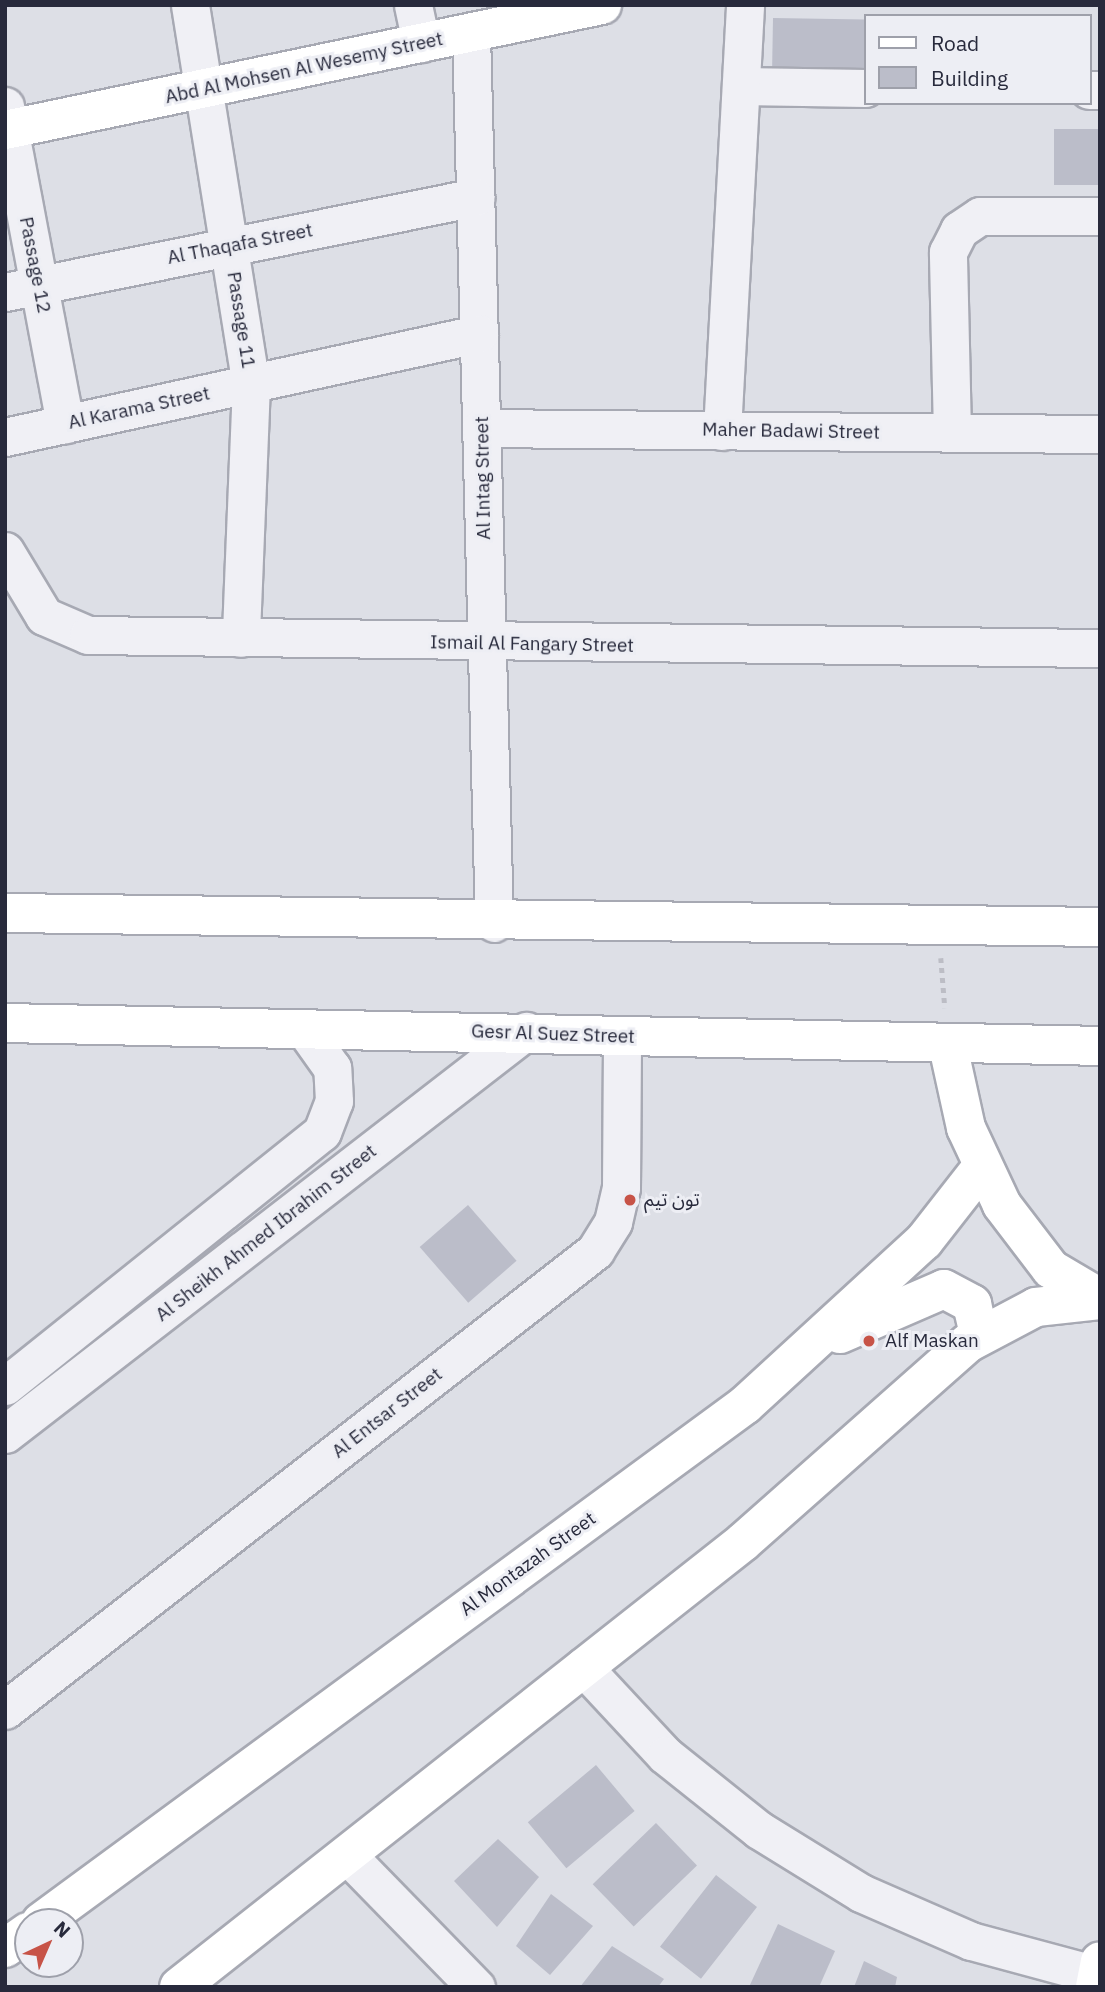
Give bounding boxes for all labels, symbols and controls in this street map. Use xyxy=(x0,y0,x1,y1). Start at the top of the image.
legend xyxy=(864,14,1091,105)
street label: Abd Al Mohsen Al Wesemy Street xyxy=(163,27,445,109)
text: Road xyxy=(931,29,979,57)
text: Building xyxy=(931,64,1008,92)
street label: Passage 12 xyxy=(14,215,56,315)
street label: Al Thaqafa Street xyxy=(165,219,315,269)
street label: Passage 11 xyxy=(222,270,260,370)
street label: Al Karama Street xyxy=(66,382,212,434)
street label: Al Intag Street xyxy=(471,416,495,540)
street label: Maher Badawi Street xyxy=(702,418,880,444)
street label: Ismail Al Fangary Street xyxy=(430,631,634,657)
street label: Gesr Al Suez Street xyxy=(471,1020,635,1048)
street label: Al Sheikh Ahmed Ibrahim Street xyxy=(151,1140,381,1326)
place label: تون تيم xyxy=(644,1189,700,1211)
marker: تون تيم xyxy=(622,1192,638,1208)
place label: Alf Maskan xyxy=(885,1330,979,1352)
marker: Alf Maskan xyxy=(859,1331,879,1351)
street label: Al Entsar Street xyxy=(327,1363,447,1463)
street label: Al Montazah Street xyxy=(456,1507,600,1621)
north arrow xyxy=(14,1908,84,1978)
text: N xyxy=(49,1916,75,1943)

